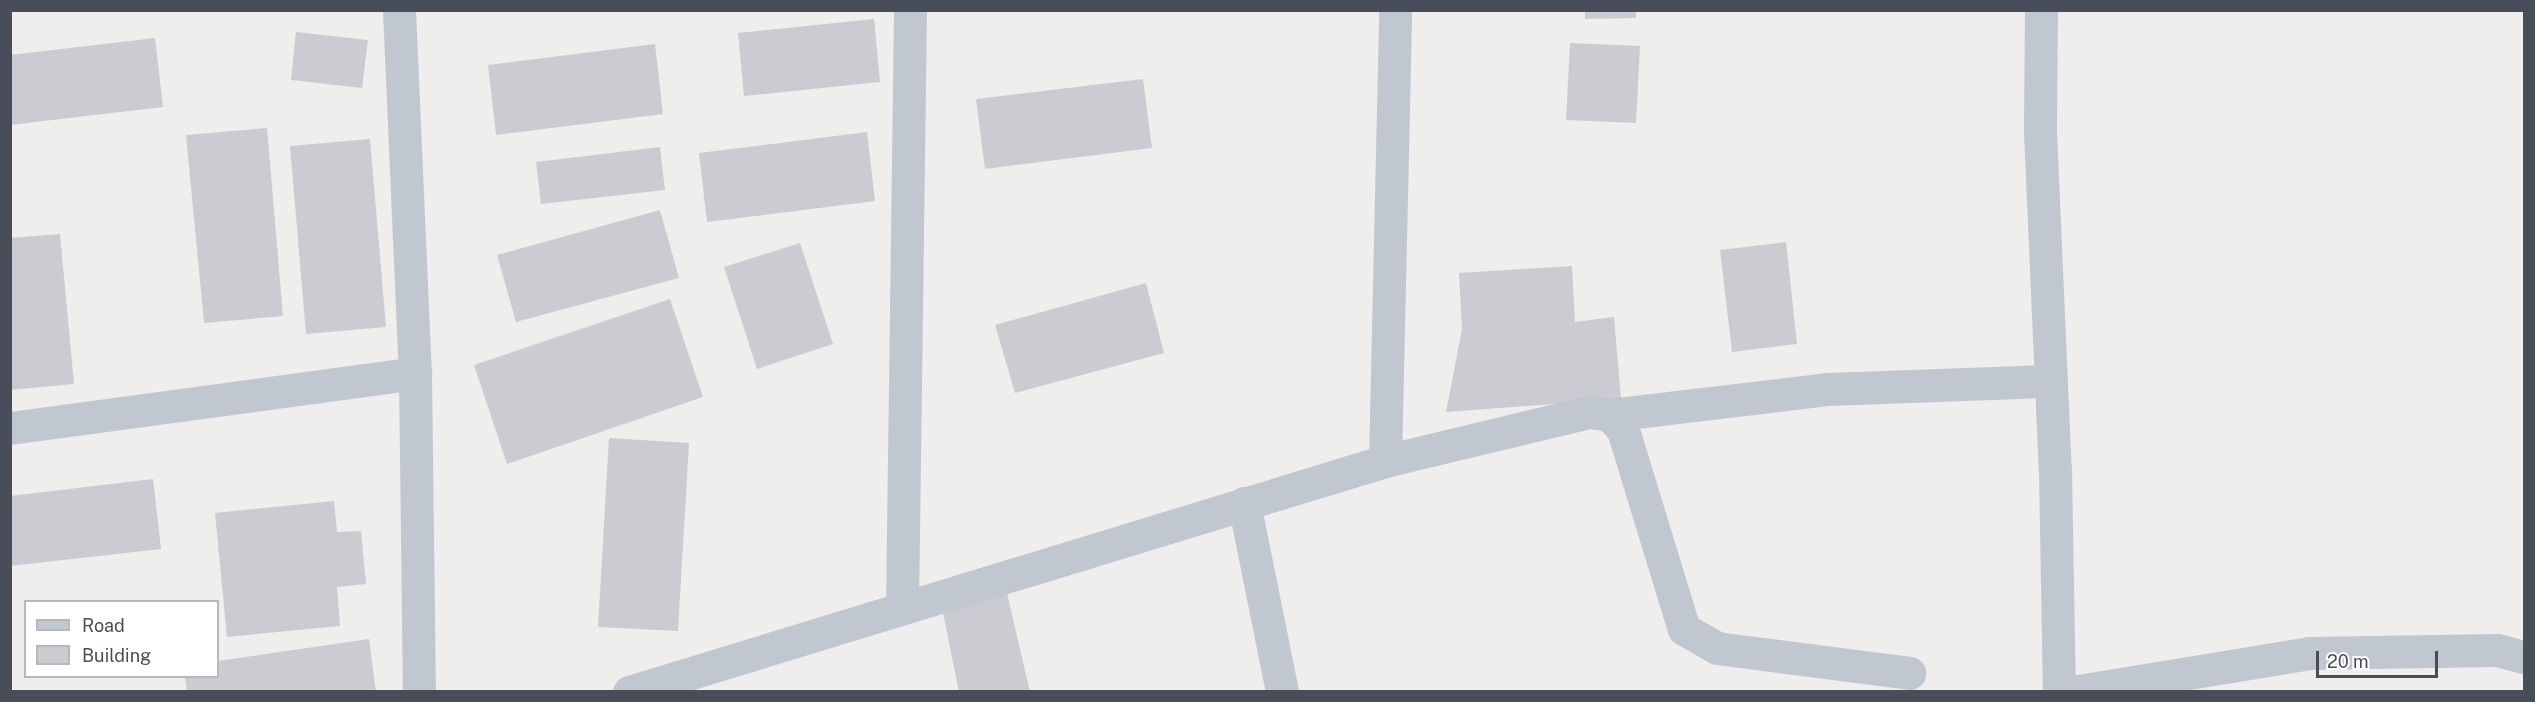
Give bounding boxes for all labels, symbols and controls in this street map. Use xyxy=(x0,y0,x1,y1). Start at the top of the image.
legend xyxy=(24,600,219,678)
text: Road xyxy=(82,615,125,636)
scale bar xyxy=(2319,639,2440,677)
text: Building xyxy=(82,645,151,666)
text: 20 m xyxy=(2327,651,2369,672)

